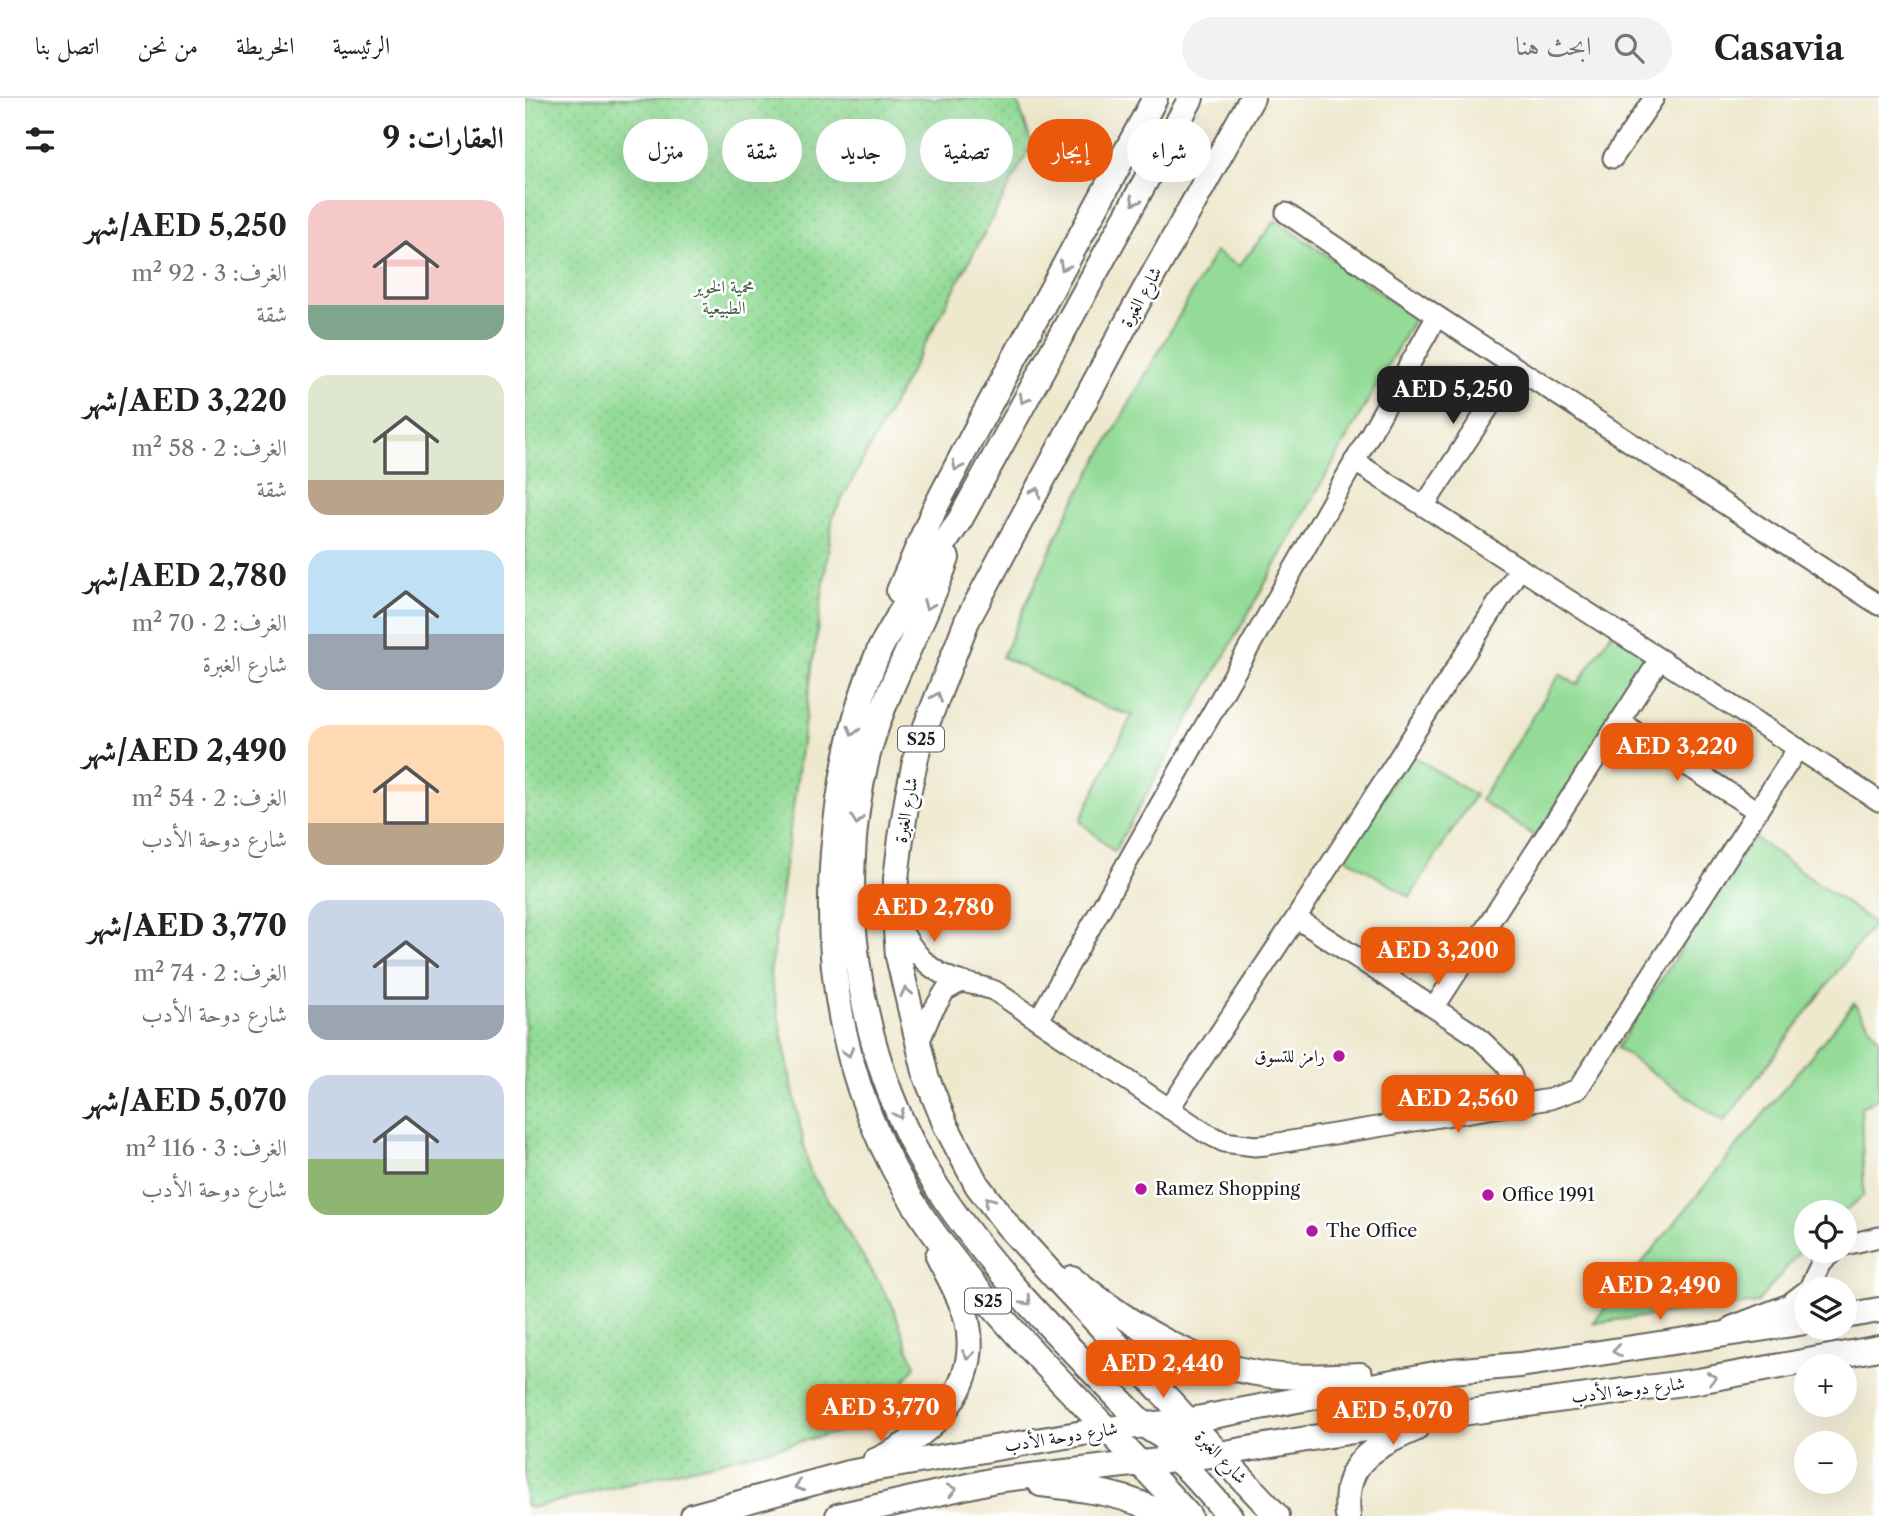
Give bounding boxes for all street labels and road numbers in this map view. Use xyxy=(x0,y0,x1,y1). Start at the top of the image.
street label: شارع الغبرة xyxy=(1115,263,1170,333)
road number: S25 xyxy=(898,726,944,752)
street label: شارع الغبرة xyxy=(889,775,927,845)
road number: S25 xyxy=(965,1288,1011,1314)
street label: شارع دوحة الأدب xyxy=(1570,1370,1686,1412)
street label: شارع دوحة الأدب xyxy=(1003,1415,1120,1461)
street label: شارع الغبرة xyxy=(1187,1426,1252,1491)

